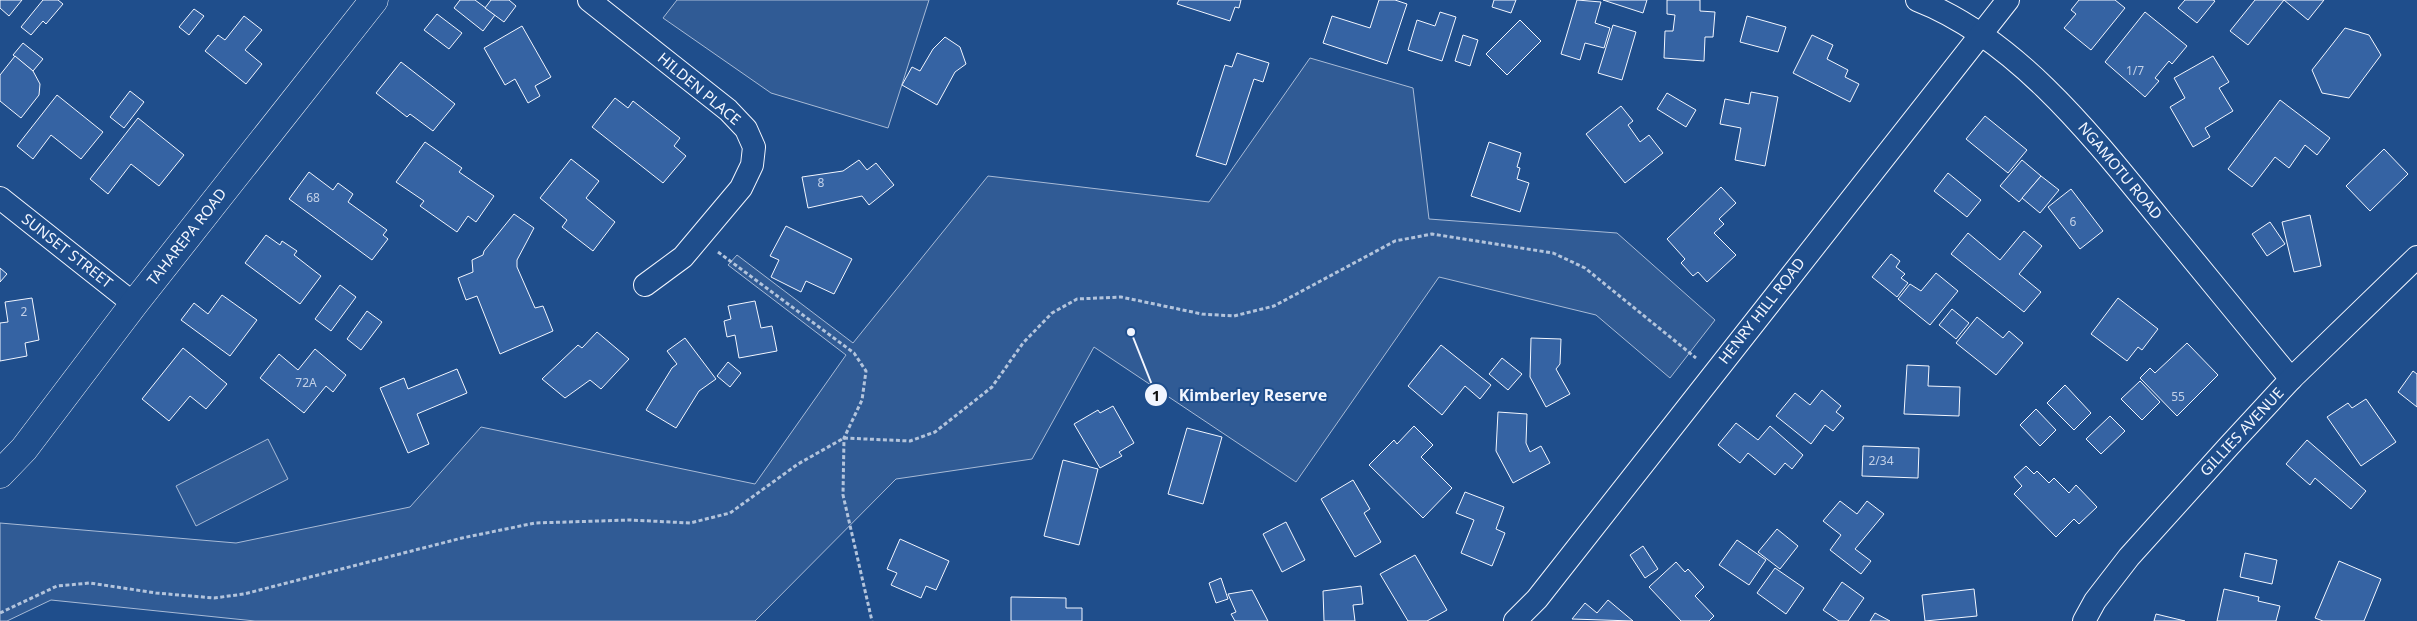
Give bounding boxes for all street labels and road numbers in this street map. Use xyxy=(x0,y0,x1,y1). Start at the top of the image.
street label: HILDEN PLACE xyxy=(654,48,745,129)
street label: NGAMOTU ROAD xyxy=(2074,117,2167,223)
street label: TAHAREPA ROAD xyxy=(142,184,231,289)
street label: SUNSET STREET xyxy=(18,208,118,292)
street label: HENRY HILL ROAD xyxy=(1713,253,1809,368)
street label: GILLIES AVENUE xyxy=(2195,383,2288,480)

